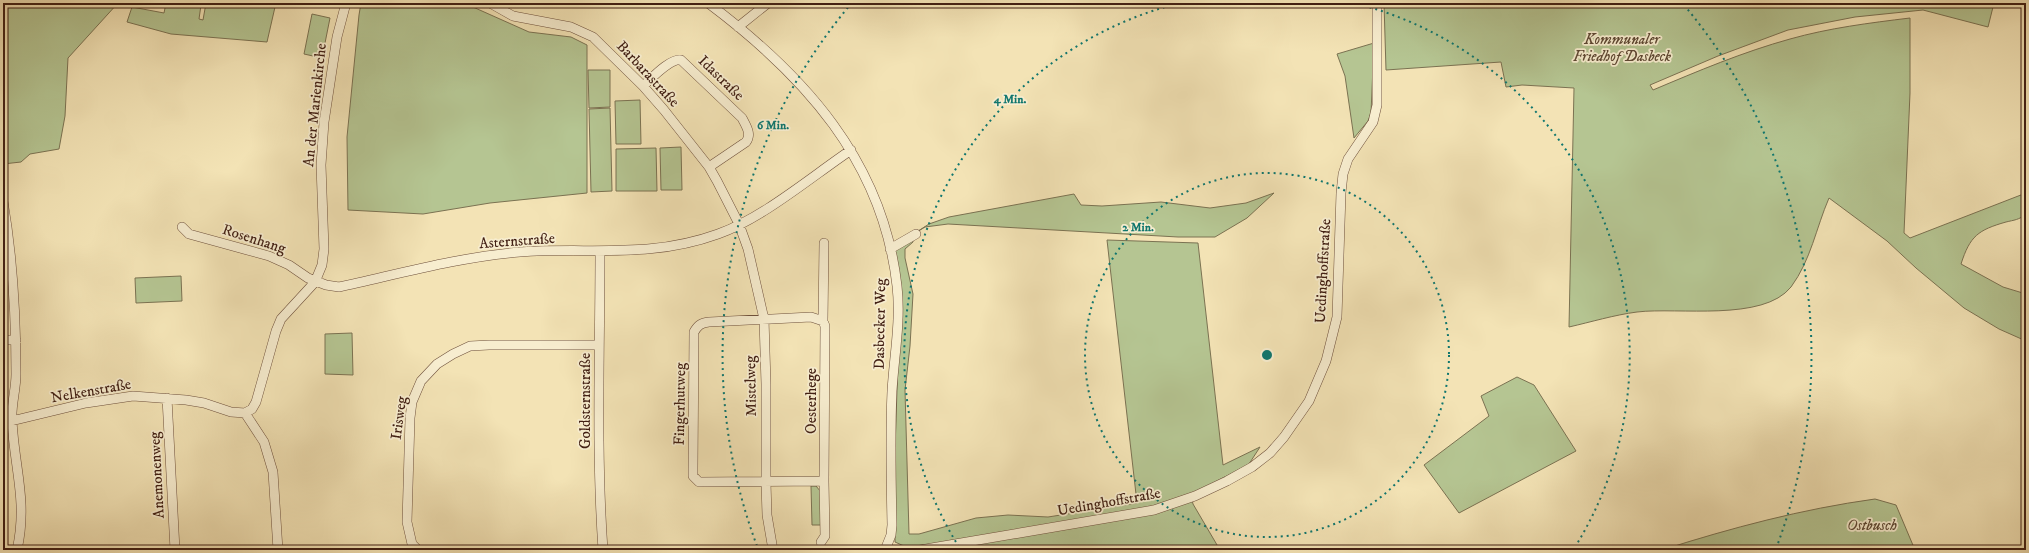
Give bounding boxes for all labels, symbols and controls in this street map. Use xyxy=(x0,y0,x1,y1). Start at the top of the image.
park label: Kommunaler Friedhof Dasbeck xyxy=(1573,30,1672,66)
street label: Barbarastraße xyxy=(612,37,684,111)
street label: An der Marienkirche xyxy=(299,42,331,168)
street label: Idastraße xyxy=(694,51,748,105)
text: 4 Min. xyxy=(993,92,1026,107)
text: 6 Min. xyxy=(757,118,789,133)
street label: Uedinghoffstraße xyxy=(1311,218,1335,324)
street label: Rosenhang xyxy=(220,220,289,258)
text: 2 Min. xyxy=(1122,220,1154,235)
street label: Asternstraße xyxy=(478,229,556,253)
street label: Dasbecker Weg xyxy=(870,278,890,370)
centre of rings xyxy=(1260,348,1274,362)
street label: Goldsternstraße xyxy=(576,353,595,449)
street label: Mistelweg xyxy=(741,355,761,417)
street label: Fingerhutweg xyxy=(670,362,690,446)
street label: Oesterhege xyxy=(802,368,821,434)
street label: Nelkenstraße xyxy=(49,375,133,407)
street label: Irisweg xyxy=(387,394,412,441)
street label: Anemonenweg xyxy=(145,430,169,519)
street label: Uedinghoffstraße xyxy=(1056,484,1162,520)
park label: Ostbusch xyxy=(1847,516,1897,535)

